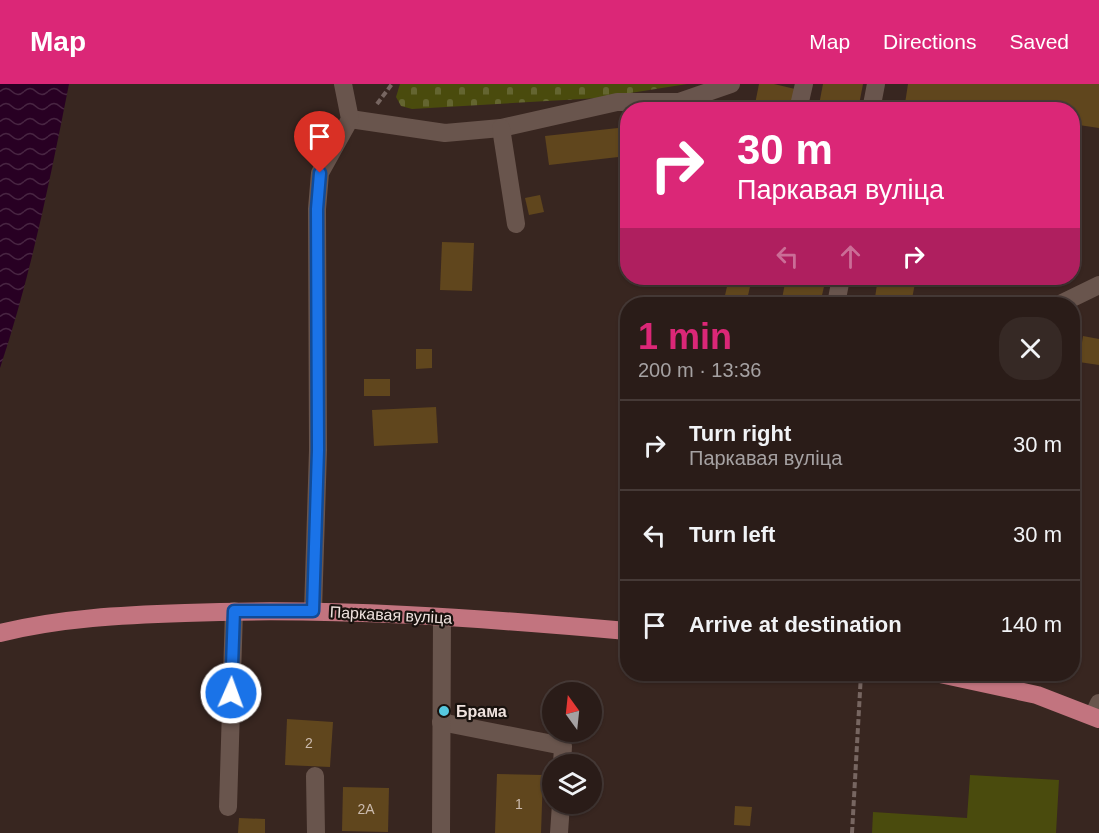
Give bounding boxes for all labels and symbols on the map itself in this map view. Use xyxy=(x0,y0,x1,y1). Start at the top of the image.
pin xyxy=(294,111,345,173)
street label: Паркавая вуліца xyxy=(329,603,453,627)
position arrow xyxy=(199,661,263,725)
north arrow xyxy=(542,682,602,742)
place label: Брама xyxy=(456,703,507,720)
marker: Брама xyxy=(437,704,451,718)
house number: 2 xyxy=(305,735,313,751)
house number: 1 xyxy=(515,796,523,812)
house number: 2А xyxy=(357,801,375,817)

